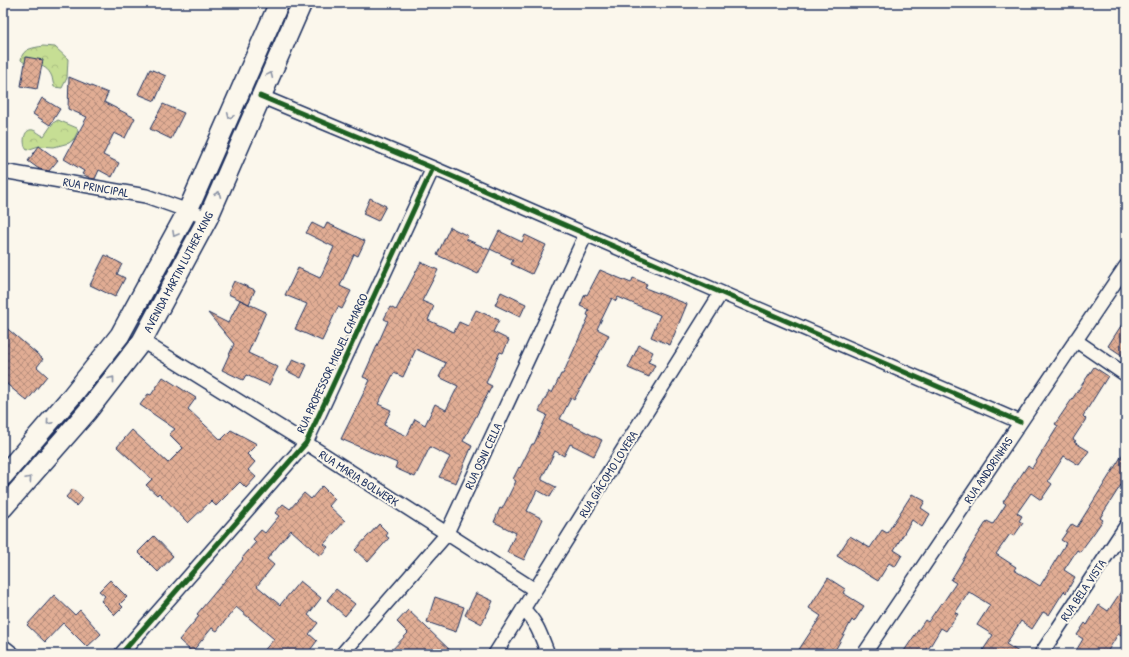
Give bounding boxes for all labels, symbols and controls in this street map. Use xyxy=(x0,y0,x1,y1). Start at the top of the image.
one-way arrow xyxy=(265,71,273,79)
one-way arrow xyxy=(227,111,235,119)
street label: RUA PRINCIPAL xyxy=(62,173,131,201)
one-way arrow xyxy=(213,190,221,198)
street label: AVENIDA MARTIN LUTHER KING xyxy=(139,208,217,335)
one-way arrow xyxy=(173,229,180,237)
street label: RUA PROFESSOR MIGUEL CAMARGO xyxy=(292,290,372,436)
one-way arrow xyxy=(108,377,115,384)
one-way arrow xyxy=(47,418,54,425)
street label: RUA OSNI CELLA xyxy=(460,420,506,492)
street label: RUA GIÁCOMO LOVERA xyxy=(574,427,642,521)
street label: RUA ANDORINHAS xyxy=(959,433,1017,507)
street label: RUA MARIA BOLWERK xyxy=(316,446,403,511)
one-way arrow xyxy=(24,476,31,483)
street label: RUA BELA VISTA xyxy=(1056,555,1110,624)

